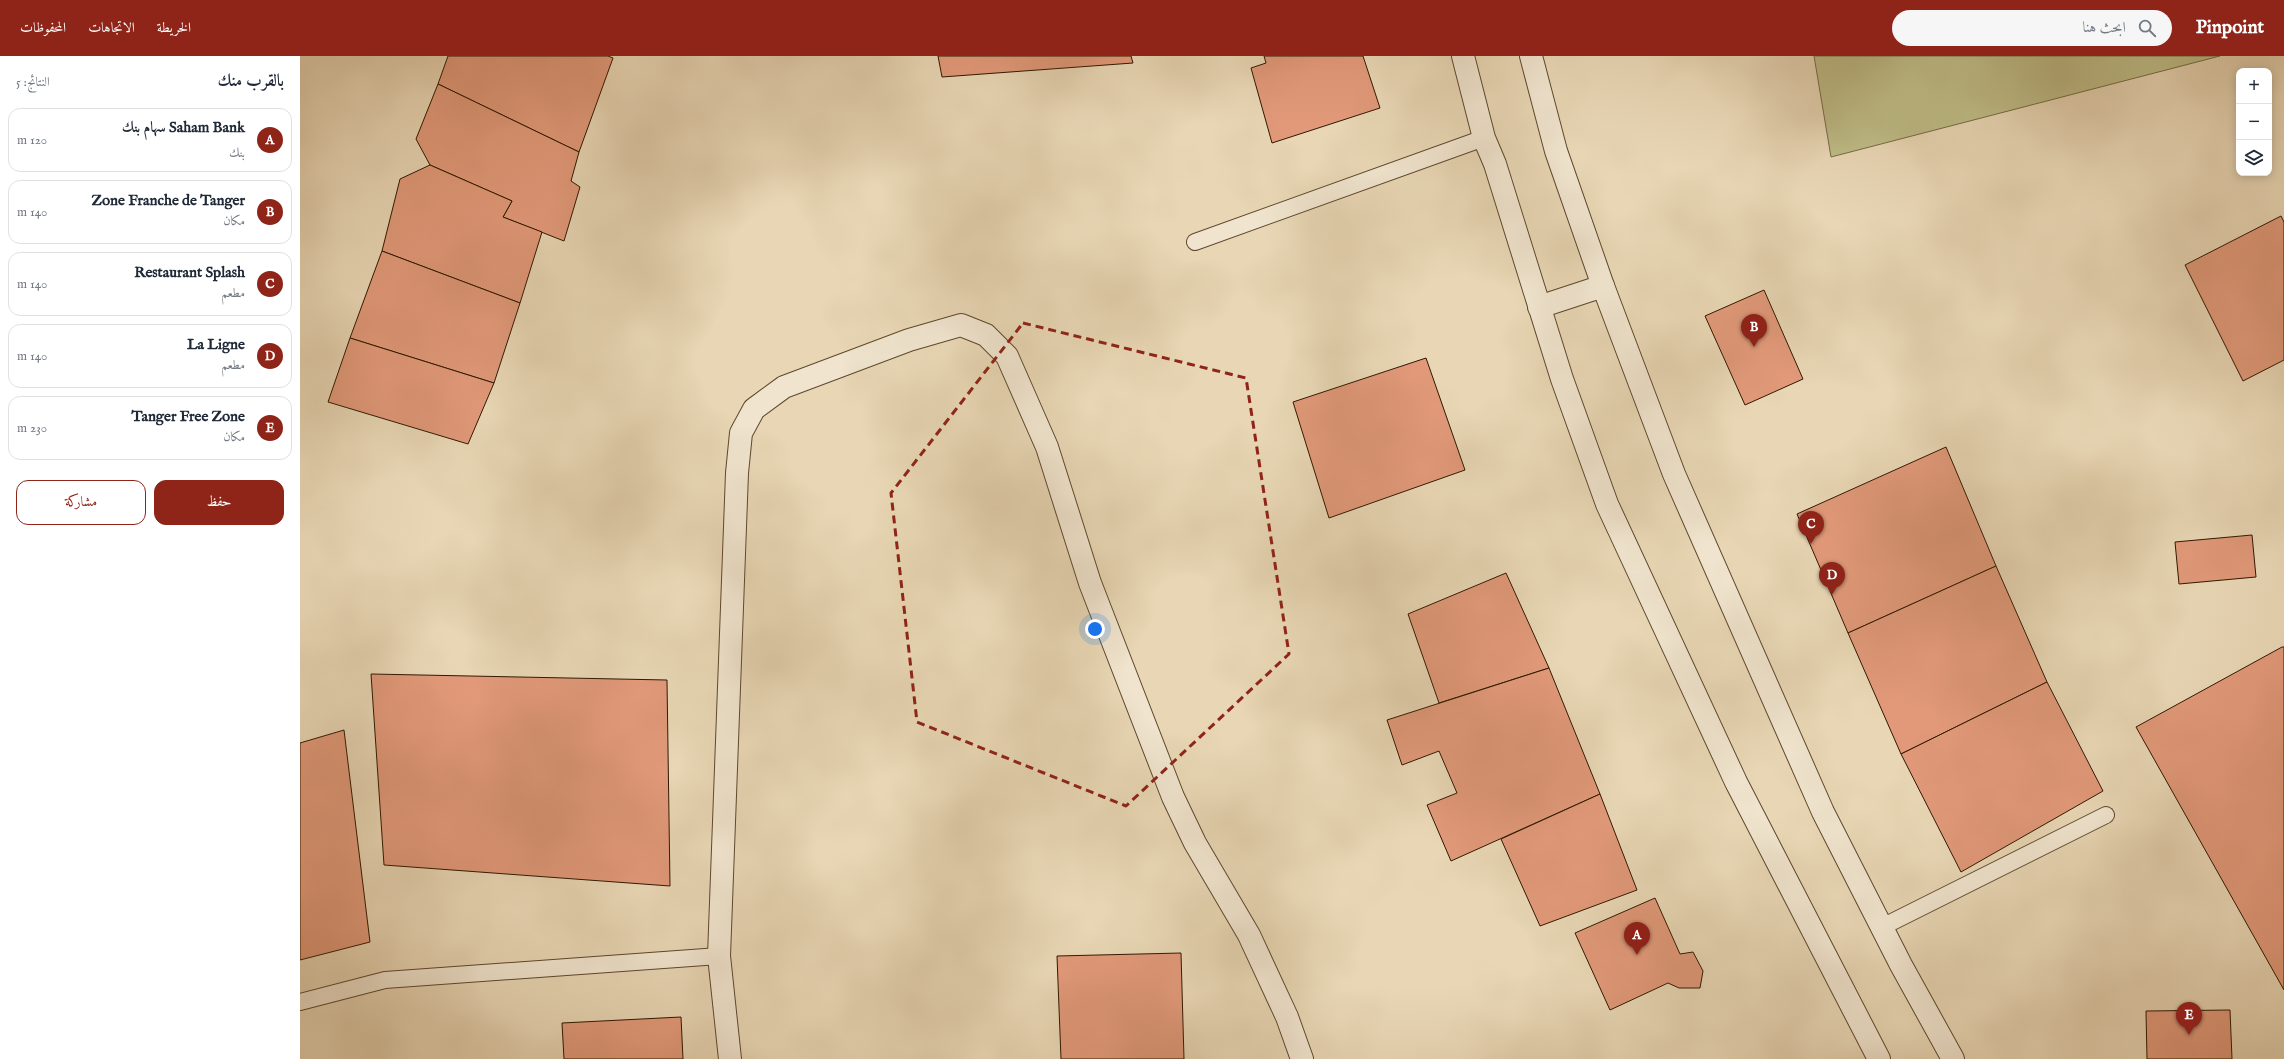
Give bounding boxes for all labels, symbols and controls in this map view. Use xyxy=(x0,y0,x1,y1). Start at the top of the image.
search box xyxy=(1892,10,2172,46)
text: Pinpoint xyxy=(2196,16,2264,40)
icon: search xyxy=(2136,17,2158,39)
text: ابحث هنا xyxy=(2082,18,2126,37)
text: المحفوظات xyxy=(20,19,66,37)
text: الاتجاهات xyxy=(88,19,135,37)
text: الخريطة xyxy=(157,19,191,37)
map controls xyxy=(2236,68,2272,176)
button: + xyxy=(2236,68,2272,104)
text: بالقرب منك xyxy=(217,71,284,92)
text: النتائج: 5 xyxy=(16,74,50,91)
button: − xyxy=(2236,104,2272,140)
text: Saham Bank سهام بنك xyxy=(122,118,245,137)
text: 120 m xyxy=(17,132,47,149)
text: A xyxy=(266,132,274,149)
button: layers xyxy=(2236,140,2272,176)
text: بنك xyxy=(229,145,245,162)
text: Zone Franche de Tanger xyxy=(91,191,245,210)
text: 140 m xyxy=(17,204,48,221)
text: B xyxy=(266,204,274,221)
text: مكان xyxy=(223,213,245,230)
text: Restaurant Splash xyxy=(134,263,245,282)
text: 140 m xyxy=(17,276,48,293)
text: C xyxy=(265,276,275,293)
text: مطعم xyxy=(221,285,245,302)
pin: B xyxy=(1741,314,1767,347)
text: La Ligne xyxy=(187,335,245,354)
text: 140 m xyxy=(17,348,48,365)
text: D xyxy=(265,348,275,365)
text: مطعم xyxy=(221,357,245,374)
text: Tanger Free Zone xyxy=(132,407,245,426)
text: 230 m xyxy=(17,420,47,437)
text: E xyxy=(266,420,275,437)
text: مكان xyxy=(223,429,245,446)
button: مشاركة xyxy=(16,480,146,525)
button: حفظ xyxy=(154,480,284,525)
pin: C xyxy=(1798,511,1824,544)
pin: D xyxy=(1819,562,1845,595)
your location xyxy=(1085,619,1105,639)
pin: A xyxy=(1624,922,1650,955)
pin: E xyxy=(2176,1002,2202,1035)

